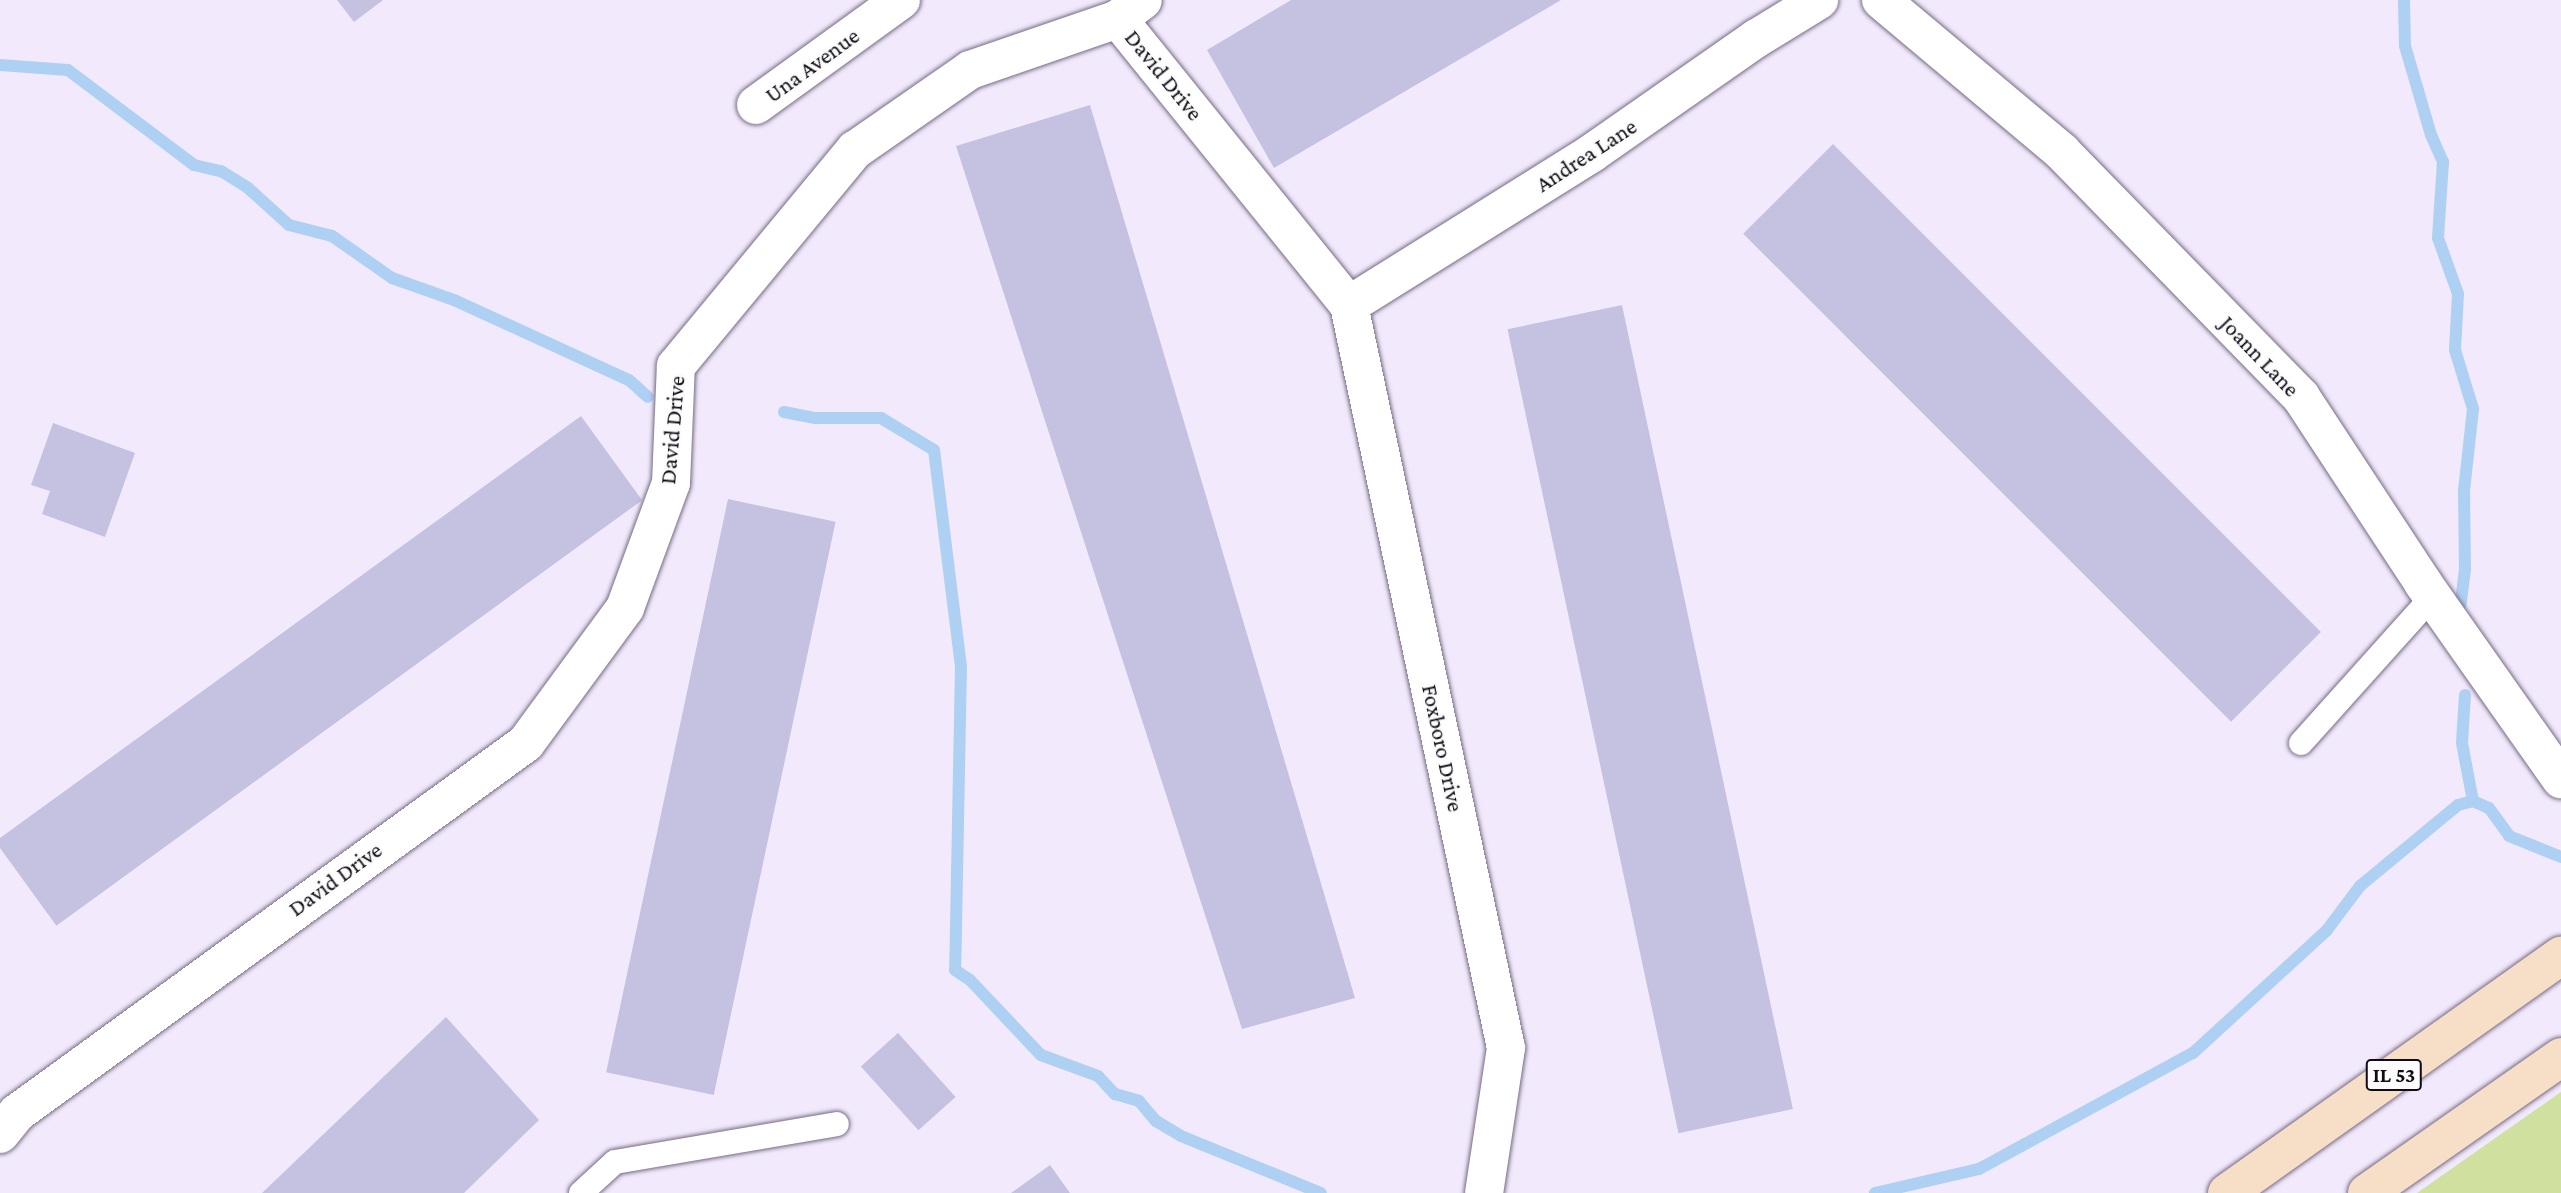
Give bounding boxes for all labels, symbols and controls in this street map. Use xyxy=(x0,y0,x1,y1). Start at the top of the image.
street label: Una Avenue xyxy=(759,22,865,108)
street label: David Drive xyxy=(1119,24,1209,126)
street label: Andrea Lane xyxy=(1530,112,1642,198)
street label: Joann Lane xyxy=(2214,310,2306,402)
street label: David Drive xyxy=(654,375,690,485)
street label: Foxboro Drive xyxy=(1416,682,1470,814)
street label: David Drive xyxy=(283,836,387,922)
road number: IL 53 xyxy=(2364,1058,2424,1092)

